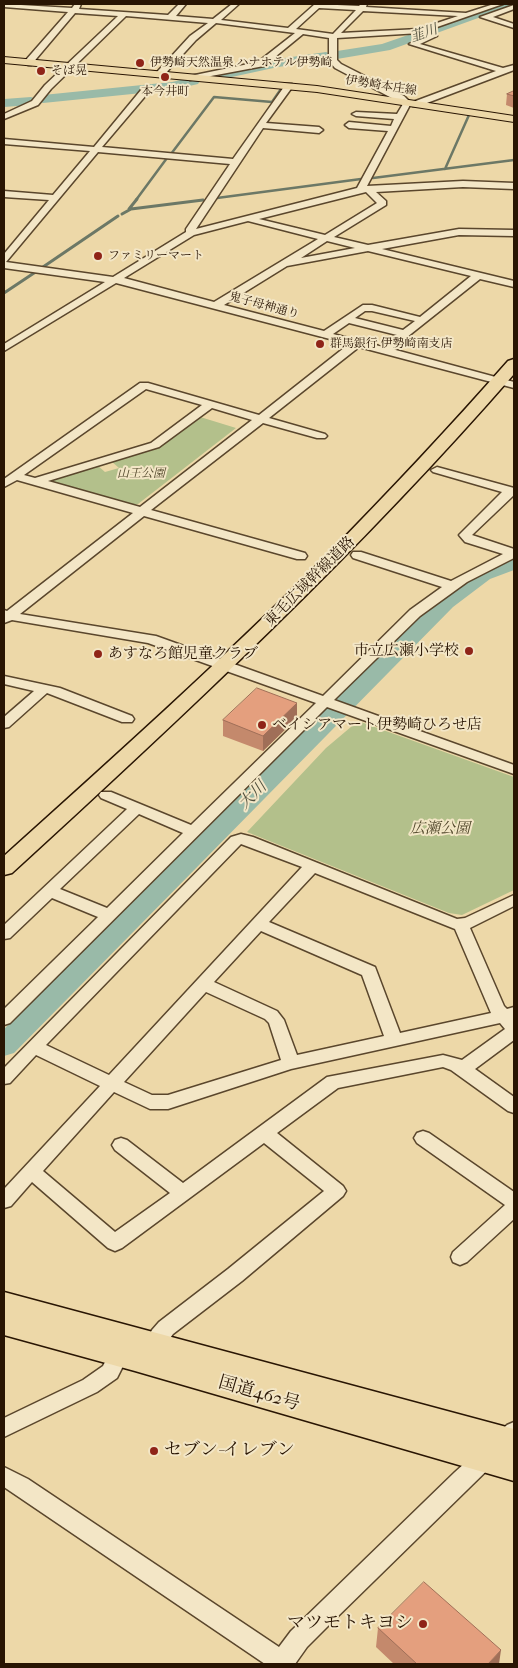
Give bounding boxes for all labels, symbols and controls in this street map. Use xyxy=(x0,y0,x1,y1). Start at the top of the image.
water label: 韮川 xyxy=(408,21,440,47)
place label: 伊勢崎天然温泉 ハナホテル伊勢崎 xyxy=(150,56,333,70)
marker: 伊勢崎天然温泉 ハナホテル伊勢崎 xyxy=(134,57,146,69)
place label: そば晃 xyxy=(51,64,87,78)
marker: そば晃 xyxy=(35,65,47,77)
marker: 本今井町 xyxy=(159,71,171,83)
street label: 伊勢崎本庄線 xyxy=(344,73,418,99)
place label: 本今井町 xyxy=(141,85,189,99)
place label: ファミリーマート xyxy=(108,249,204,263)
marker: ファミリーマート xyxy=(92,250,104,262)
street label: 鬼子母神通り xyxy=(227,290,301,322)
place label: 群馬銀行 伊勢崎南支店 xyxy=(330,337,453,351)
marker: 群馬銀行 伊勢崎南支店 xyxy=(314,338,326,350)
park label: 山王公園 xyxy=(117,467,165,481)
street label: 東毛広域幹線道路 xyxy=(261,533,359,631)
place label: 市立広瀬小学校 xyxy=(354,642,459,660)
place label: あすなろ館児童クラブ xyxy=(108,645,258,663)
marker: 市立広瀬小学校 xyxy=(463,645,475,657)
marker: あすなろ館児童クラブ xyxy=(92,648,104,660)
place label: ベイシアマート伊勢崎ひろせ店 xyxy=(272,716,482,734)
marker: ベイシアマート伊勢崎ひろせ店 xyxy=(256,719,268,731)
water label: 大川 xyxy=(235,778,271,814)
park label: 広瀬公園 xyxy=(410,820,470,838)
street label: 国道462号 xyxy=(216,1372,302,1416)
place label: セブン-イレブン xyxy=(164,1440,295,1462)
marker: セブン-イレブン xyxy=(148,1445,160,1457)
place label: マツモトキヨシ xyxy=(287,1613,413,1635)
marker: マツモトキヨシ xyxy=(417,1618,429,1630)

